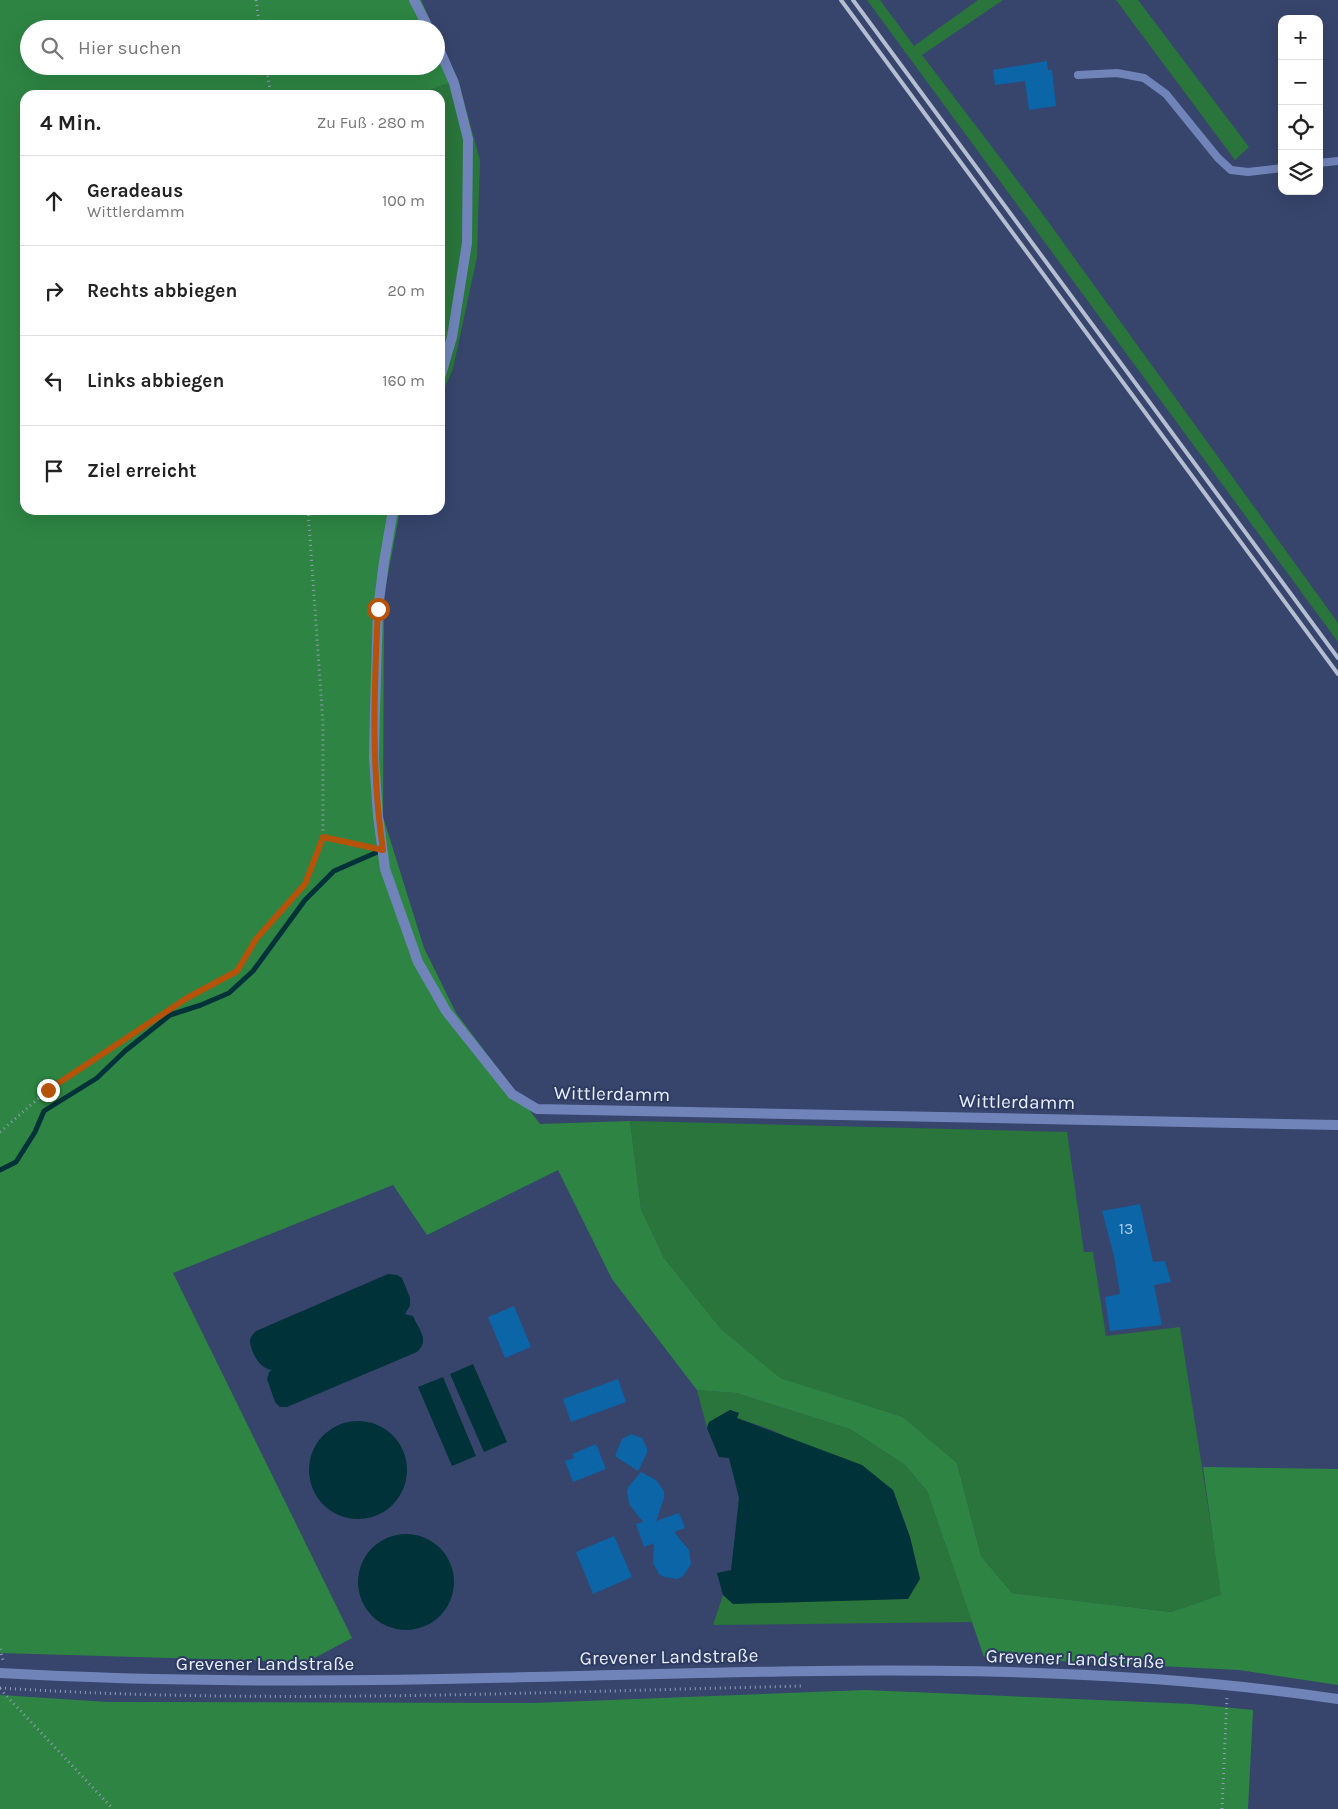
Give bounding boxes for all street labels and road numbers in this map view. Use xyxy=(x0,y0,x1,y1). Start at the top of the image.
street label: Wittlerdamm xyxy=(554,1082,670,1106)
street label: Wittlerdamm xyxy=(959,1090,1075,1114)
street label: Grevener Landstraße xyxy=(579,1644,759,1670)
street label: Grevener Landstraße xyxy=(985,1645,1165,1673)
street label: Grevener Landstraße xyxy=(176,1653,354,1675)

